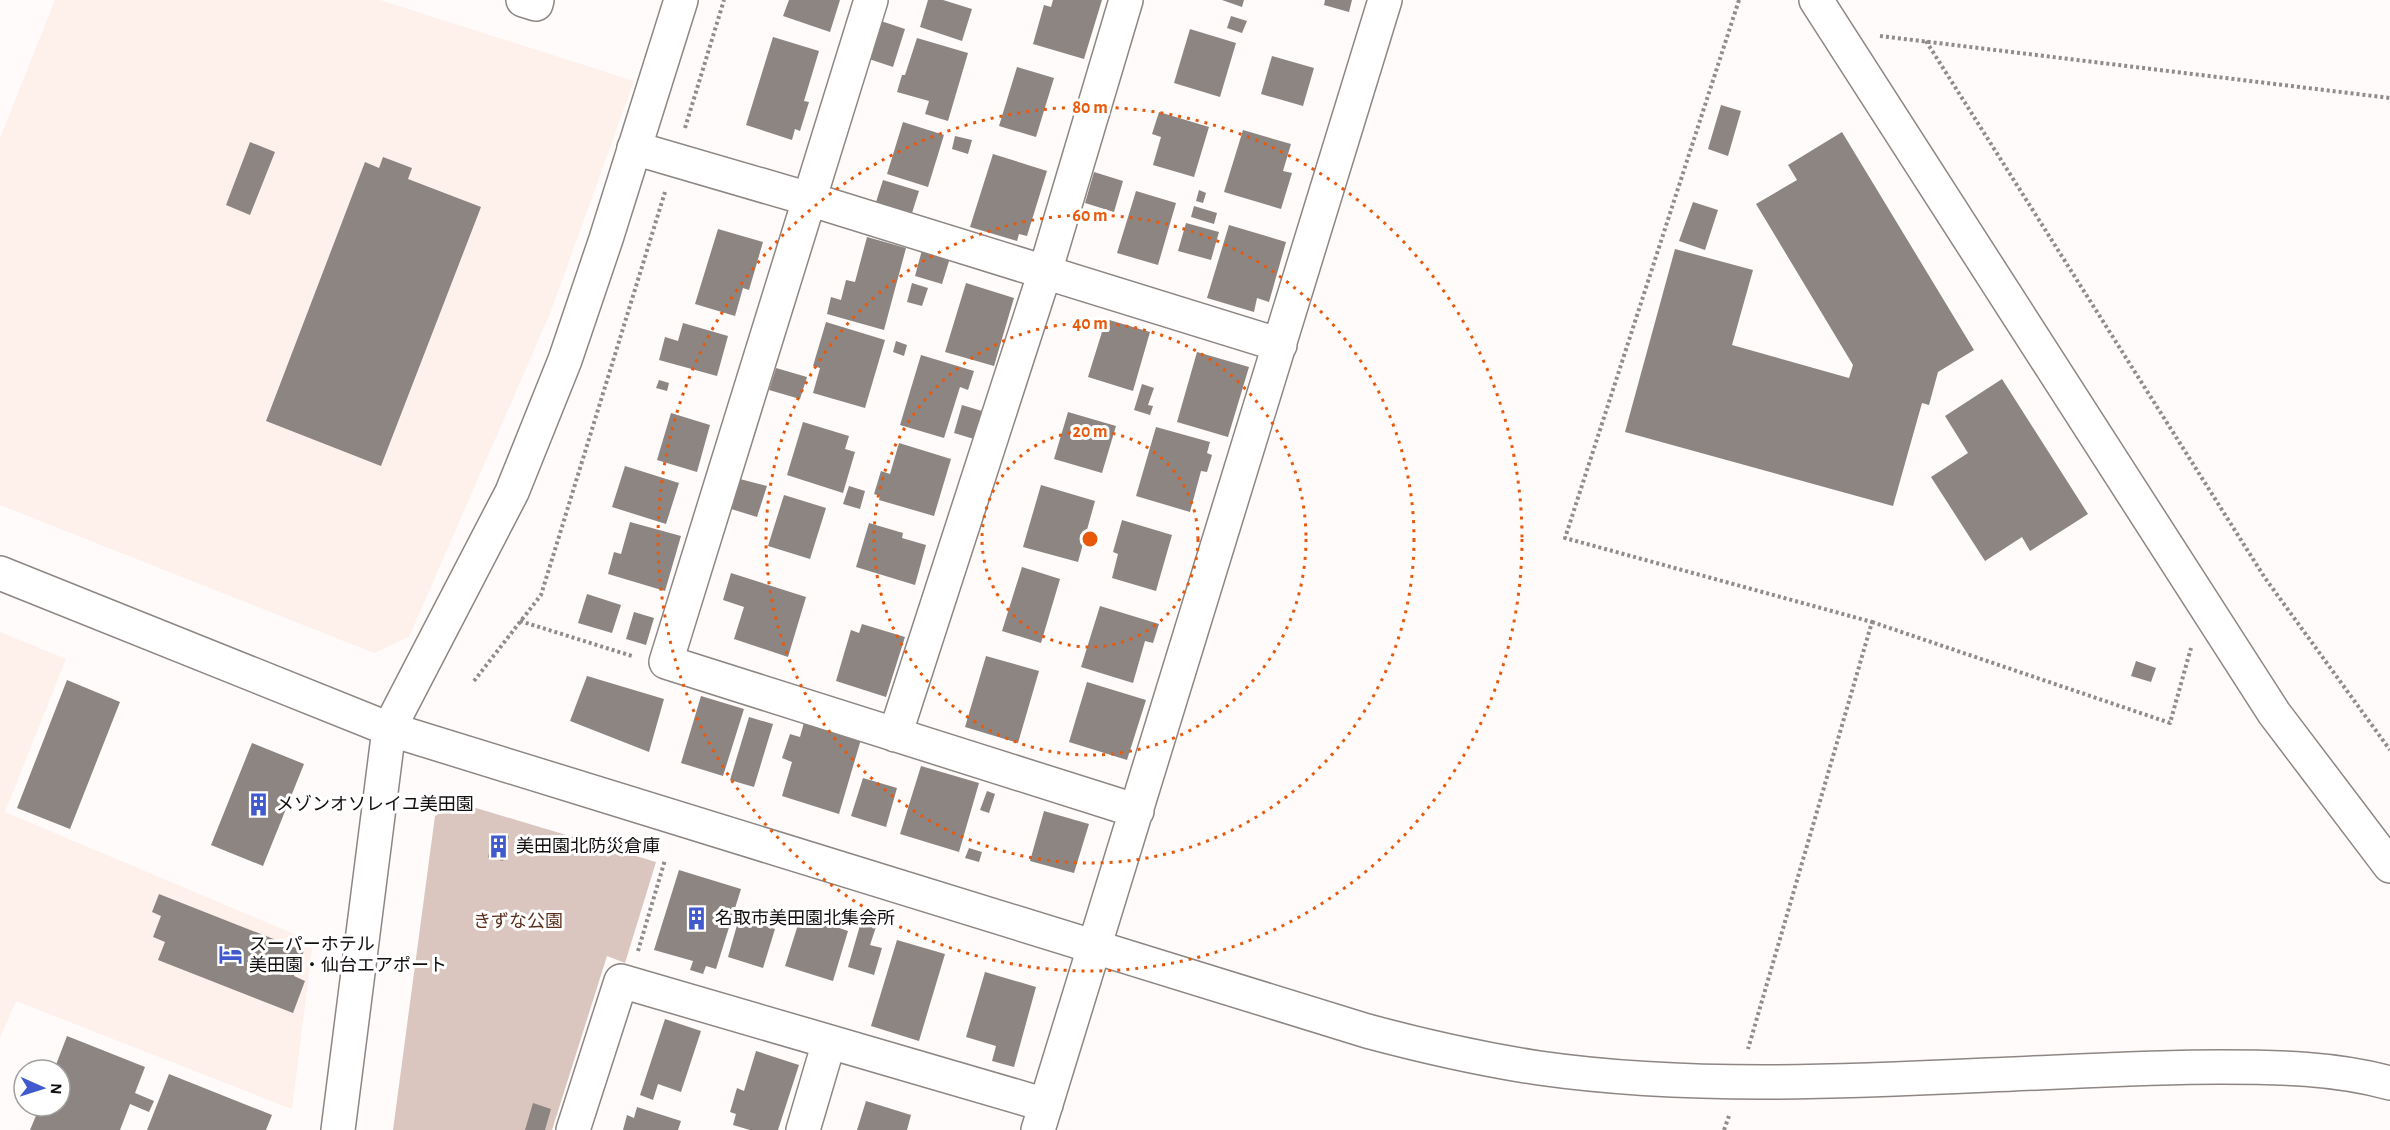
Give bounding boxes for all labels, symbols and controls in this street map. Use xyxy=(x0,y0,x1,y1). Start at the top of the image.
text: 80 m xyxy=(1072,99,1108,117)
text: 60 m xyxy=(1072,207,1108,225)
text: 40 m xyxy=(1072,315,1108,333)
text: 20 m xyxy=(1072,423,1108,441)
centre of rings xyxy=(1080,529,1100,549)
building icon: メゾンオソレイユ美田園 xyxy=(245,792,271,818)
place label: メゾンオソレイユ美田園 xyxy=(276,794,474,814)
building icon: 美田園北防災倉庫 xyxy=(485,834,511,860)
place label: 美田園北防災倉庫 xyxy=(516,836,660,856)
building icon: 名取市美田園北集会所 xyxy=(684,906,710,932)
place label: 名取市美田園北集会所 xyxy=(715,908,895,928)
park label: きずな公園 xyxy=(473,912,563,931)
place label: スーパーホテル 美田園・仙台エアポート xyxy=(249,936,447,975)
hotel icon: スーパーホテル 美田園・仙台エアポート xyxy=(218,942,244,968)
north arrow xyxy=(12,1058,72,1118)
text: N xyxy=(48,1083,64,1095)

